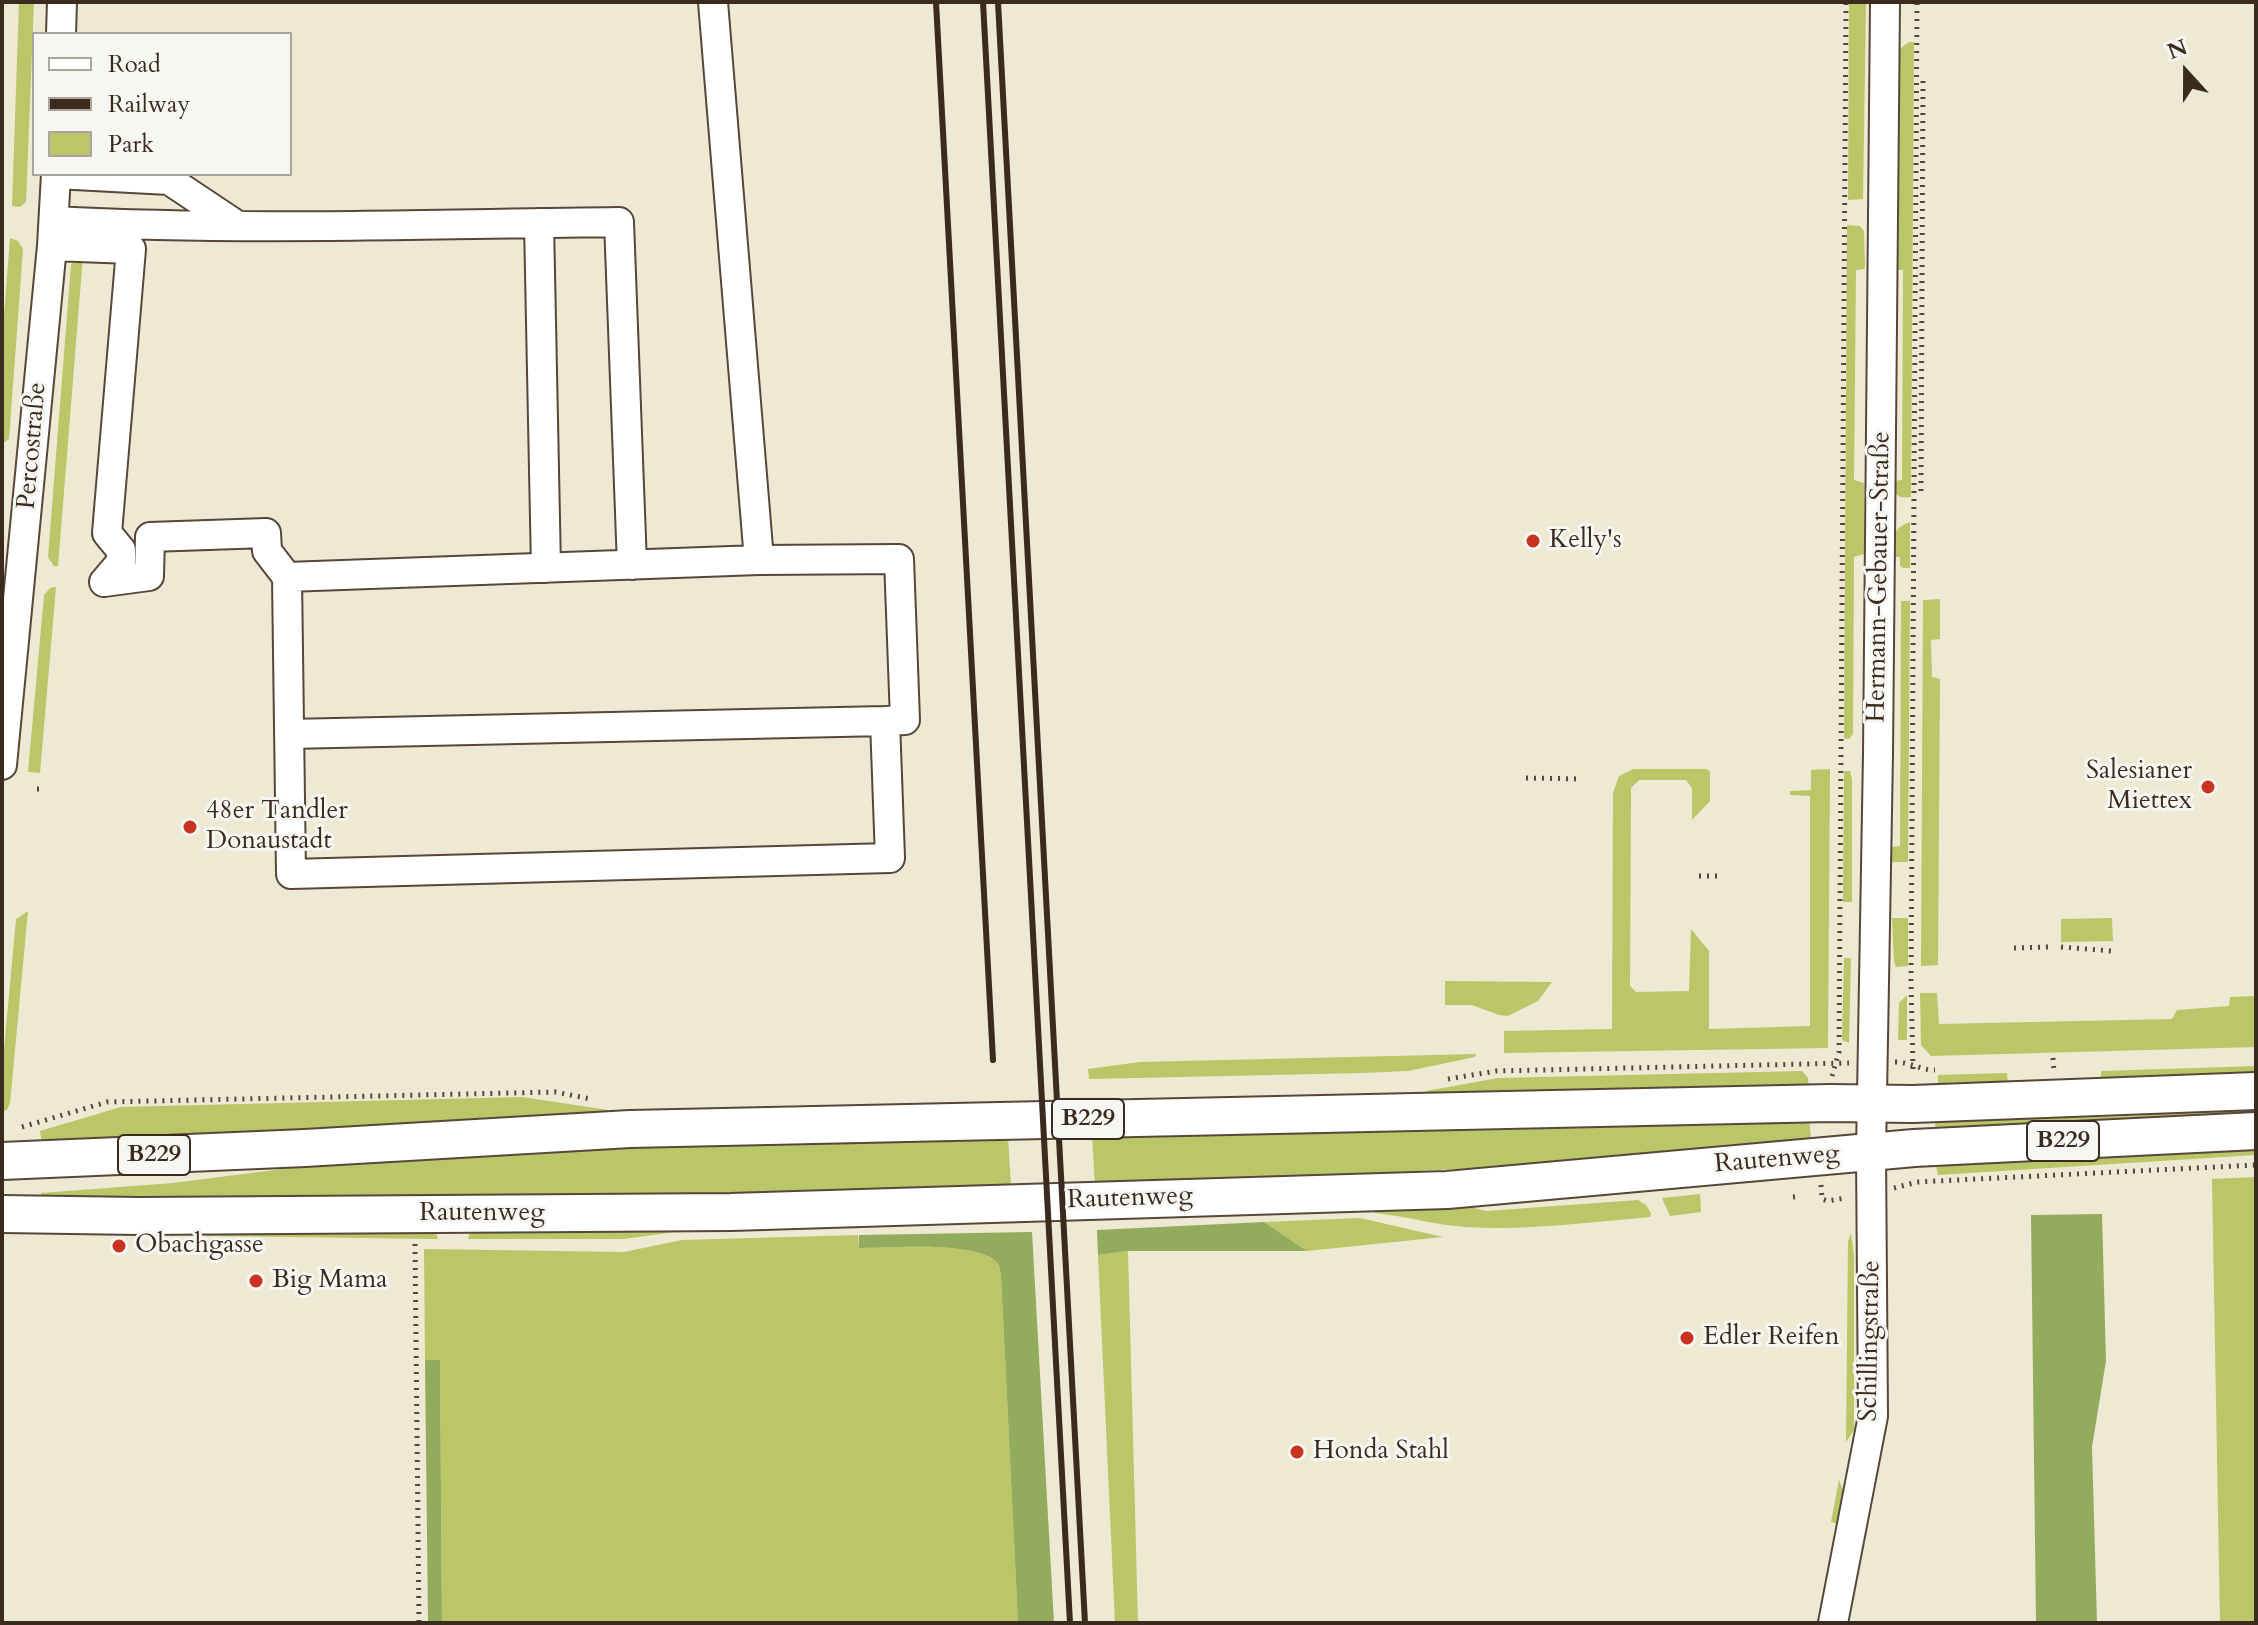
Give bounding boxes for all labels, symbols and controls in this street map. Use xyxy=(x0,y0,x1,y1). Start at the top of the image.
legend xyxy=(32,32,292,176)
north arrow xyxy=(2146,32,2226,112)
text: N xyxy=(2163,32,2192,67)
text: Road xyxy=(108,48,161,81)
text: Railway xyxy=(108,88,190,121)
text: Park xyxy=(108,128,154,161)
street label: Percostraße xyxy=(12,381,54,511)
street label: Hermann-Gebauer-Straße xyxy=(1862,431,1898,723)
place label: Kelly's xyxy=(1549,525,1622,557)
marker: Kelly's xyxy=(1524,532,1542,550)
place label: Salesianer Miettex xyxy=(2086,756,2192,818)
marker: Salesianer Miettex xyxy=(2199,778,2217,796)
place label: 48er Tandler Donaustadt xyxy=(206,796,348,858)
marker: 48er Tandler Donaustadt xyxy=(181,818,199,836)
road number: B229 xyxy=(1052,1099,1124,1139)
road number: B229 xyxy=(2027,1121,2099,1161)
road number: B229 xyxy=(118,1135,190,1175)
street label: Rautenweg xyxy=(1713,1139,1841,1181)
street label: Rautenweg xyxy=(1067,1181,1193,1217)
street label: Rautenweg xyxy=(419,1198,545,1230)
place label: Obachgasse xyxy=(135,1230,264,1262)
marker: Obachgasse xyxy=(110,1237,128,1255)
street label: Schillingstraße xyxy=(1854,1260,1888,1422)
place label: Big Mama xyxy=(272,1265,387,1297)
marker: Big Mama xyxy=(247,1272,265,1290)
place label: Edler Reifen xyxy=(1703,1322,1839,1354)
marker: Edler Reifen xyxy=(1678,1329,1696,1347)
place label: Honda Stahl xyxy=(1313,1436,1449,1468)
marker: Honda Stahl xyxy=(1288,1443,1306,1461)

